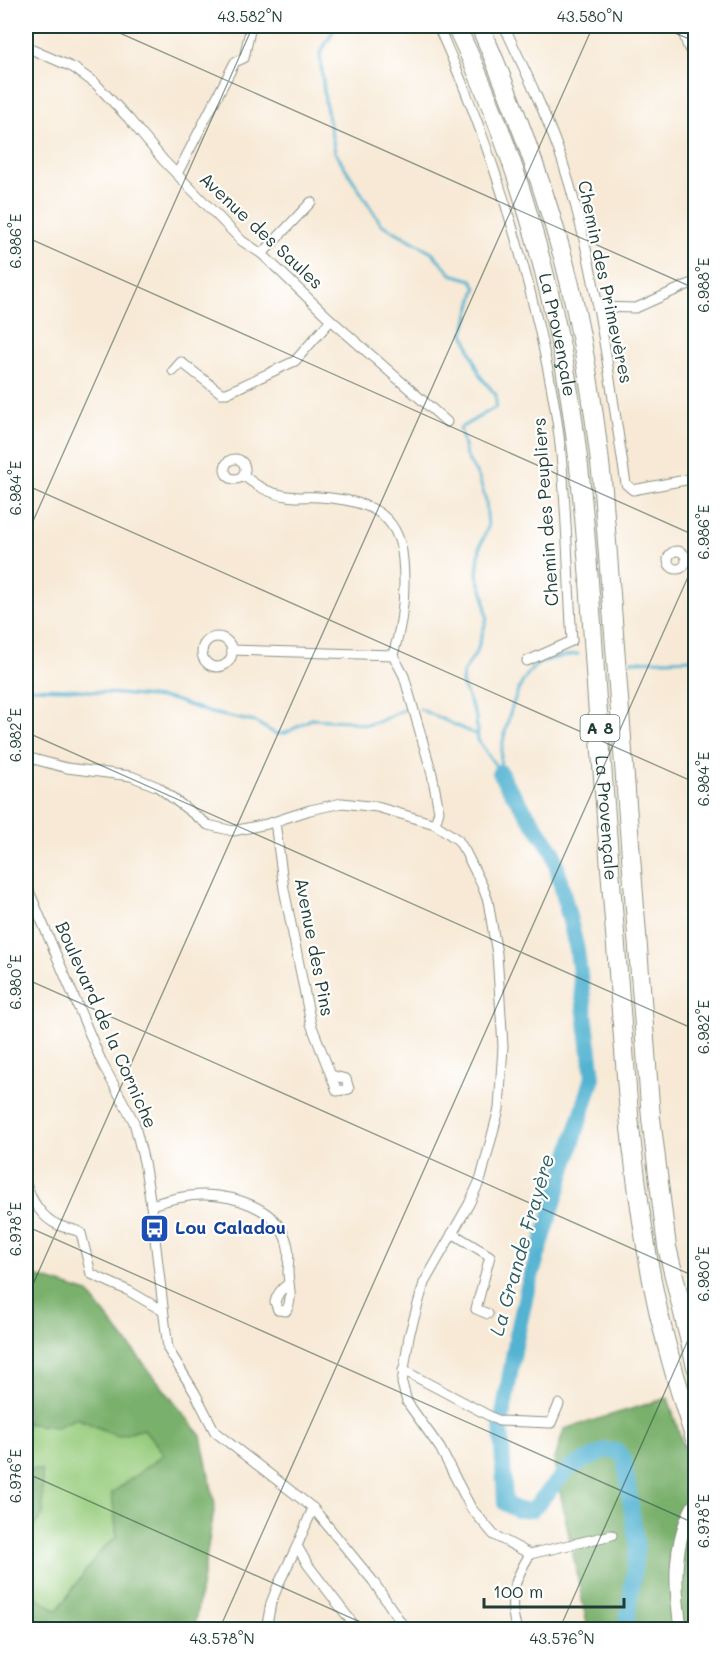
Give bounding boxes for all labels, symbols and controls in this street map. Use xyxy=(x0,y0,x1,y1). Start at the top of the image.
text: 43.582°N xyxy=(217,6,283,26)
text: 43.580°N xyxy=(557,6,623,26)
street label: Avenue des Saules xyxy=(195,167,329,294)
street label: Chemin des Primevères xyxy=(573,178,639,385)
text: 6.986°E xyxy=(5,213,25,268)
text: 6.988°E xyxy=(693,257,713,312)
street label: La Provençale xyxy=(534,270,583,398)
street label: Chemin des Peupliers xyxy=(526,417,564,607)
text: 6.984°E xyxy=(5,460,25,515)
text: 6.986°E xyxy=(693,504,713,559)
text: 6.982°E xyxy=(5,708,25,762)
road number: A 8 xyxy=(580,715,620,741)
text: 6.984°E xyxy=(693,751,713,806)
street label: La Provençale xyxy=(590,754,624,881)
street label: Avenue des Pins xyxy=(290,876,340,1018)
street label: Boulevard de la Corniche xyxy=(50,917,163,1132)
text: 6.980°E xyxy=(5,954,25,1010)
text: 6.982°E xyxy=(693,1000,713,1054)
water label: La Grande Frayère xyxy=(483,1151,559,1339)
text: 6.978°E xyxy=(5,1202,25,1256)
bus stop icon: Lou Caladou xyxy=(138,1212,170,1244)
place label: Lou Caladou xyxy=(175,1215,286,1239)
text: 6.980°E xyxy=(693,1246,713,1302)
text: 6.976°E xyxy=(5,1449,25,1503)
text: 6.978°E xyxy=(693,1494,713,1548)
scale bar xyxy=(484,1571,624,1609)
text: 100 m xyxy=(493,1579,543,1603)
text: 43.578°N xyxy=(189,1628,255,1648)
text: 43.576°N xyxy=(529,1628,595,1648)

